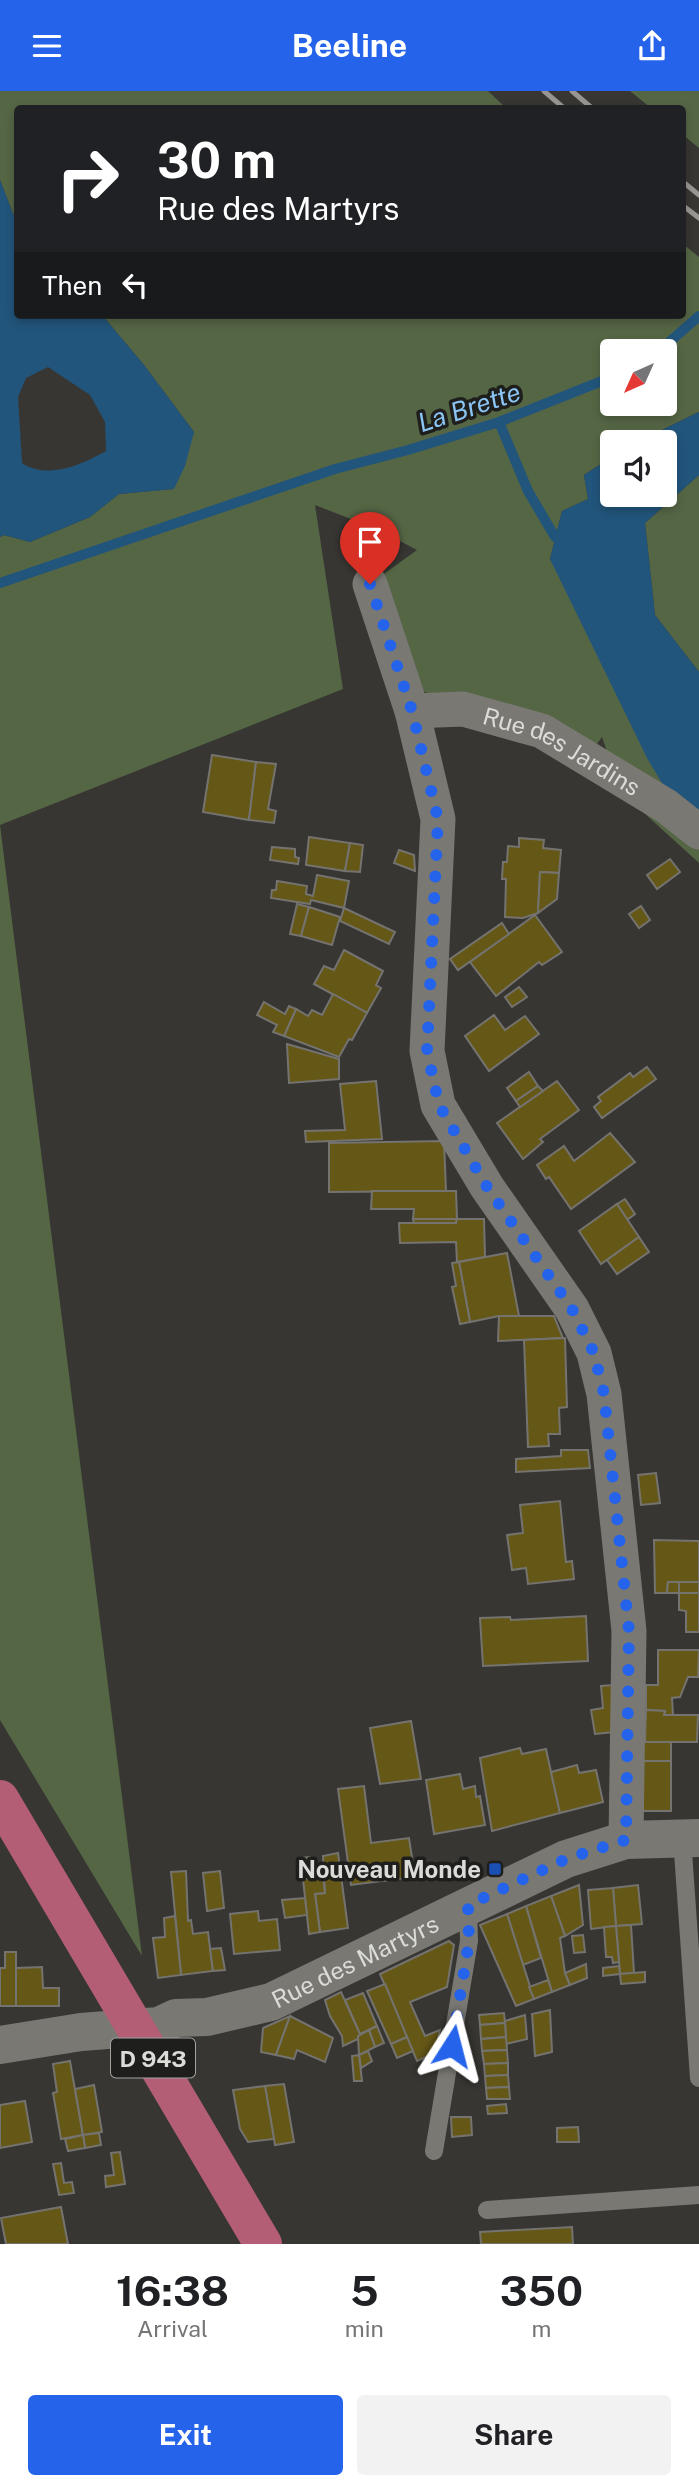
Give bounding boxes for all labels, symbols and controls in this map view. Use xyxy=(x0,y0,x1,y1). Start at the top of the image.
icon: menu xyxy=(28,27,66,65)
text: Beeline xyxy=(292,27,407,64)
icon: share xyxy=(633,27,671,65)
text: 30 m xyxy=(157,131,276,189)
icon: right xyxy=(42,133,133,224)
text: Rue des Martyrs xyxy=(157,190,399,227)
icon: left xyxy=(116,266,154,304)
text: Then xyxy=(42,270,102,301)
north arrow xyxy=(600,339,677,417)
map controls xyxy=(600,339,677,507)
water label: La Brette xyxy=(414,376,524,438)
button: sound xyxy=(600,430,677,507)
pin xyxy=(340,512,400,584)
icon: arrive xyxy=(351,523,389,561)
street label: Rue des Jardins xyxy=(480,701,645,801)
place label: Nouveau Monde xyxy=(297,1855,481,1883)
marker: Nouveau Monde xyxy=(487,1861,503,1877)
street label: Rue des Martyrs xyxy=(267,1909,443,2014)
position arrow xyxy=(415,2009,489,2083)
road number: D 943 xyxy=(111,2039,195,2077)
text: 16:38 xyxy=(116,2266,229,2315)
text: 5 xyxy=(350,2266,379,2315)
text: 350 xyxy=(500,2266,583,2315)
text: Arrival xyxy=(137,2315,208,2342)
text: min xyxy=(345,2315,384,2342)
text: m xyxy=(531,2315,551,2342)
button: Exit xyxy=(28,2395,343,2475)
button: Share xyxy=(357,2395,671,2475)

